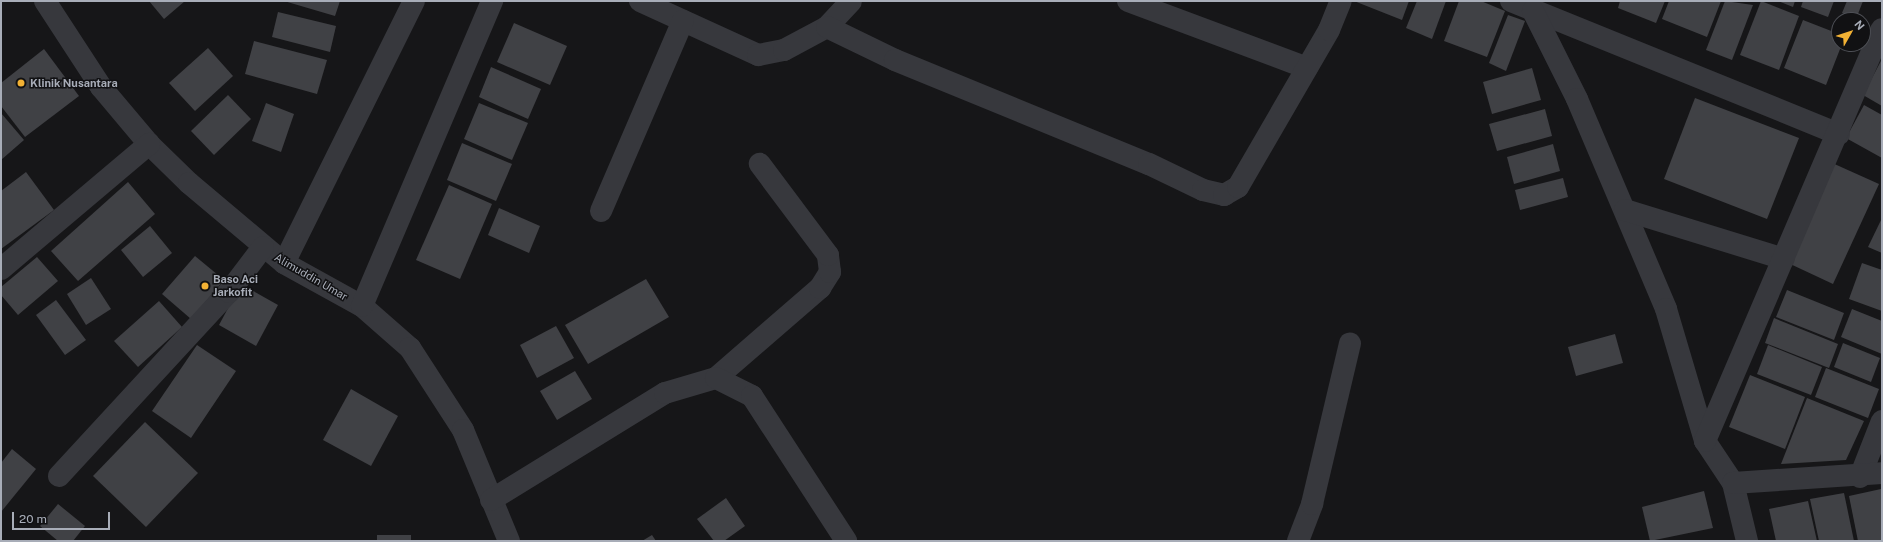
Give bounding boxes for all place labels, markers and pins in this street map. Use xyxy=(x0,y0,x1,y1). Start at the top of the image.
place label: Klinik Nusantara xyxy=(30,76,118,90)
marker: Klinik Nusantara xyxy=(15,77,27,89)
place label: Baso Aci Jarkofit xyxy=(213,273,258,299)
marker: Baso Aci Jarkofit xyxy=(200,281,210,291)

